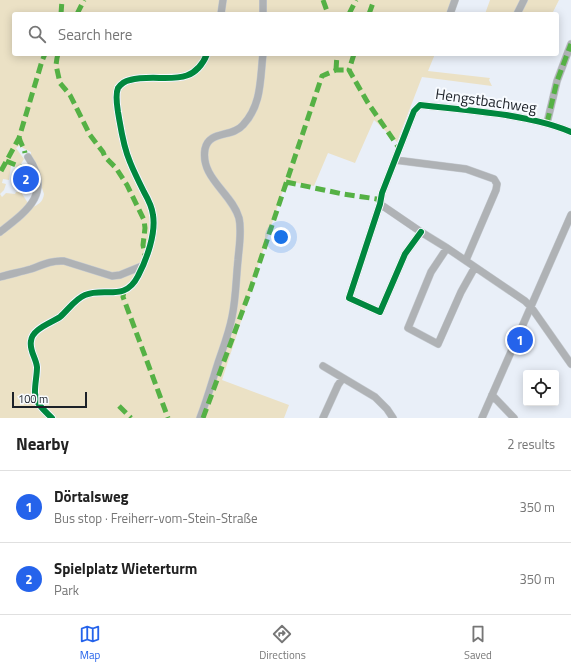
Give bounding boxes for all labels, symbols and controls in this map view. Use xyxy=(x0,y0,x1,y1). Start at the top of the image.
search box xyxy=(12,12,559,56)
icon: search xyxy=(26,23,48,45)
text: Search here xyxy=(58,23,132,46)
street label: Hengstbachweg xyxy=(434,82,539,119)
pin: 2 xyxy=(13,164,39,194)
your location xyxy=(271,227,291,247)
pin: 1 xyxy=(507,325,533,355)
map controls xyxy=(523,370,559,406)
button: locate xyxy=(523,370,559,406)
scale bar xyxy=(12,390,87,409)
text: 100 m xyxy=(18,391,48,407)
text: Nearby xyxy=(16,431,69,457)
text: 2 results xyxy=(507,434,555,454)
text: Dörtalsweg xyxy=(54,485,129,508)
text: 1 xyxy=(25,497,33,517)
text: 350 m xyxy=(519,497,555,517)
text: Bus stop · Freiherr-vom-Stein-Straße xyxy=(54,508,257,528)
text: Spielplatz Wieterturm xyxy=(54,557,197,580)
text: 2 xyxy=(25,569,33,589)
text: 350 m xyxy=(519,569,555,589)
text: Park xyxy=(54,580,79,600)
tab: Map xyxy=(79,623,101,663)
tab: Directions xyxy=(259,623,306,663)
tab: Saved xyxy=(464,623,492,663)

